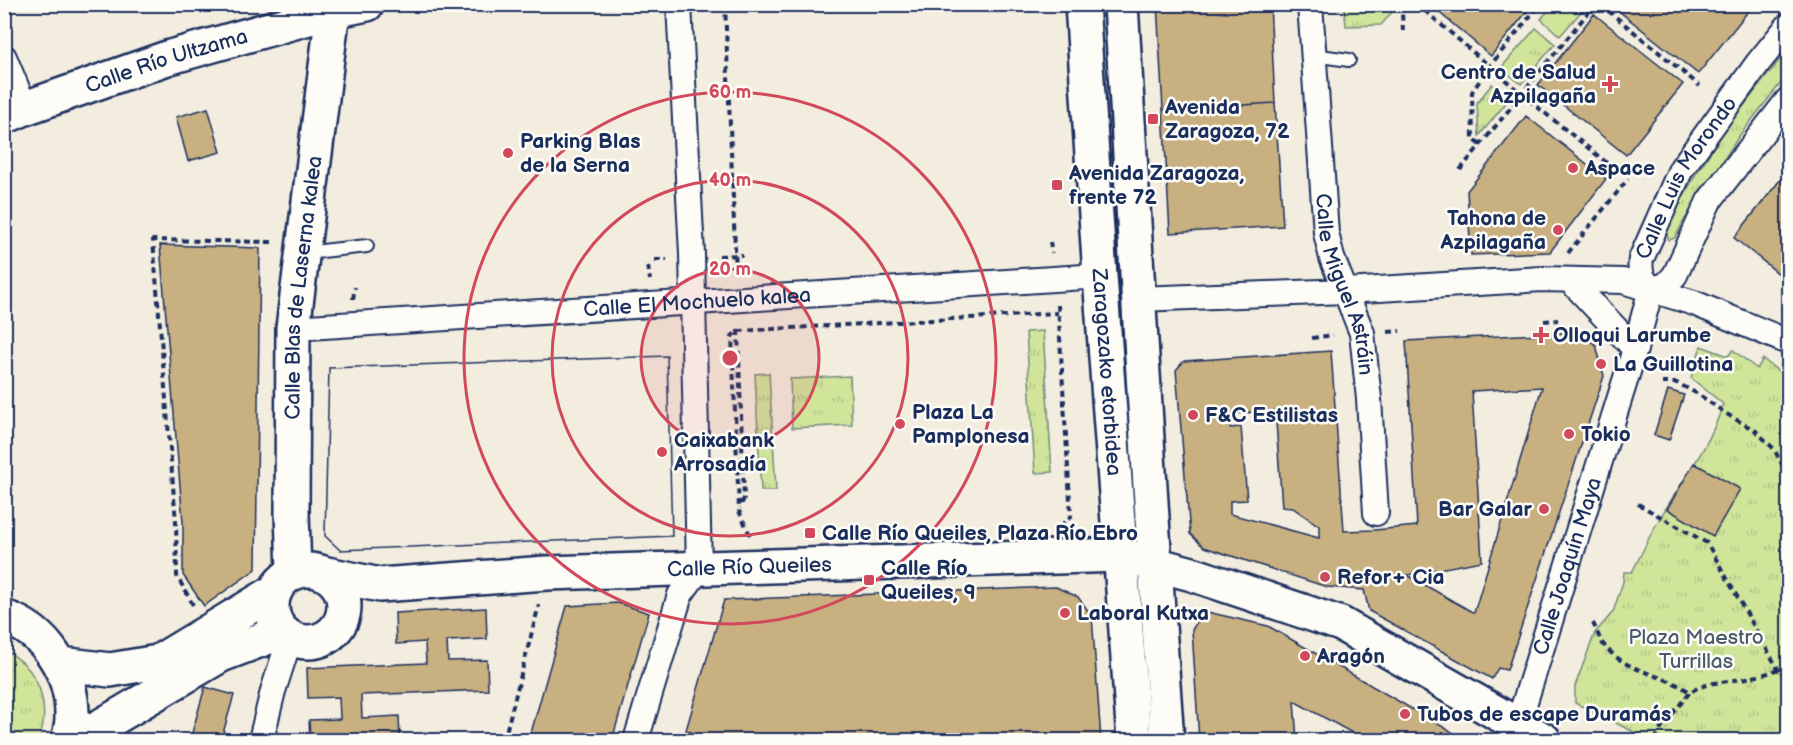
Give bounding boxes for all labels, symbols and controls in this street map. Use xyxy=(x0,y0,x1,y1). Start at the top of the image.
street label: Calle Río Ultzama xyxy=(82,23,250,98)
place label: Centro de Salud Azpilagaña xyxy=(1441,60,1596,109)
marker: Centro de Salud Azpilagaña xyxy=(1601,75,1619,93)
text: 60 m xyxy=(709,82,751,103)
street label: Calle Luis Morondo xyxy=(1630,92,1742,263)
place label: Avenida Zaragoza, 72 xyxy=(1164,95,1290,144)
marker: Avenida Zaragoza, 72 xyxy=(1146,112,1160,126)
place label: Parking Blas de la Serna xyxy=(520,129,641,178)
marker: Parking Blas de la Serna xyxy=(501,146,515,160)
street label: Calle Blas de Laserna kalea xyxy=(280,154,327,420)
place label: Aspace xyxy=(1584,156,1655,181)
place label: Avenida Zaragoza, frente 72 xyxy=(1068,161,1244,210)
marker: Aspace xyxy=(1566,161,1580,175)
text: 40 m xyxy=(709,170,751,191)
marker: Avenida Zaragoza, frente 72 xyxy=(1050,178,1064,192)
street label: Calle Miguel Astráin xyxy=(1311,192,1379,376)
place label: Tahona de Azpilagaña xyxy=(1440,206,1546,255)
marker: Tahona de Azpilagaña xyxy=(1551,223,1565,237)
text: 20 m xyxy=(709,259,751,280)
street label: Zaragozako etorbidea xyxy=(1087,267,1127,477)
street label: Calle El Mochuelo kalea xyxy=(583,282,812,322)
place label: Olloqui Larumbe xyxy=(1553,323,1711,348)
marker: Olloqui Larumbe xyxy=(1534,328,1548,342)
centre of rings xyxy=(720,348,740,368)
place label: La Guillotina xyxy=(1613,352,1733,377)
marker: La Guillotina xyxy=(1594,357,1608,371)
place label: Plaza La Pamplonesa xyxy=(912,400,1030,449)
place label: F&C Estilistas xyxy=(1205,403,1338,428)
marker: F&C Estilistas xyxy=(1186,408,1200,422)
marker: Plaza La Pamplonesa xyxy=(893,417,907,431)
place label: Tokio xyxy=(1581,422,1631,447)
marker: Tokio xyxy=(1562,427,1576,441)
place label: Caixabank Arrosadía xyxy=(673,428,774,477)
marker: Caixabank Arrosadía xyxy=(655,445,669,459)
street label: Calle Joaquín Maya xyxy=(1528,474,1607,658)
place label: Bar Galar xyxy=(1438,497,1533,522)
marker: Bar Galar xyxy=(1537,502,1551,516)
place label: Calle Río Queiles, Plaza Río Ebro xyxy=(822,521,1138,546)
marker: Calle Río Queiles, Plaza Río Ebro xyxy=(803,526,817,540)
street label: Calle Río Queiles xyxy=(667,552,832,582)
place label: Calle Río Queiles, 9 xyxy=(881,556,976,605)
place label: Refor+ Cia xyxy=(1337,565,1445,590)
marker: Refor+ Cia xyxy=(1318,570,1332,584)
marker: Calle Río Queiles, 9 xyxy=(862,573,876,587)
place label: Laboral Kutxa xyxy=(1077,601,1209,626)
marker: Laboral Kutxa xyxy=(1058,606,1072,620)
park label: Plaza Maestro Turrillas xyxy=(1628,625,1764,674)
place label: Aragón xyxy=(1316,644,1385,669)
marker: Aragón xyxy=(1298,649,1312,663)
place label: Tubos de escape Duramás xyxy=(1417,702,1671,727)
marker: Tubos de escape Duramás xyxy=(1398,707,1412,721)

